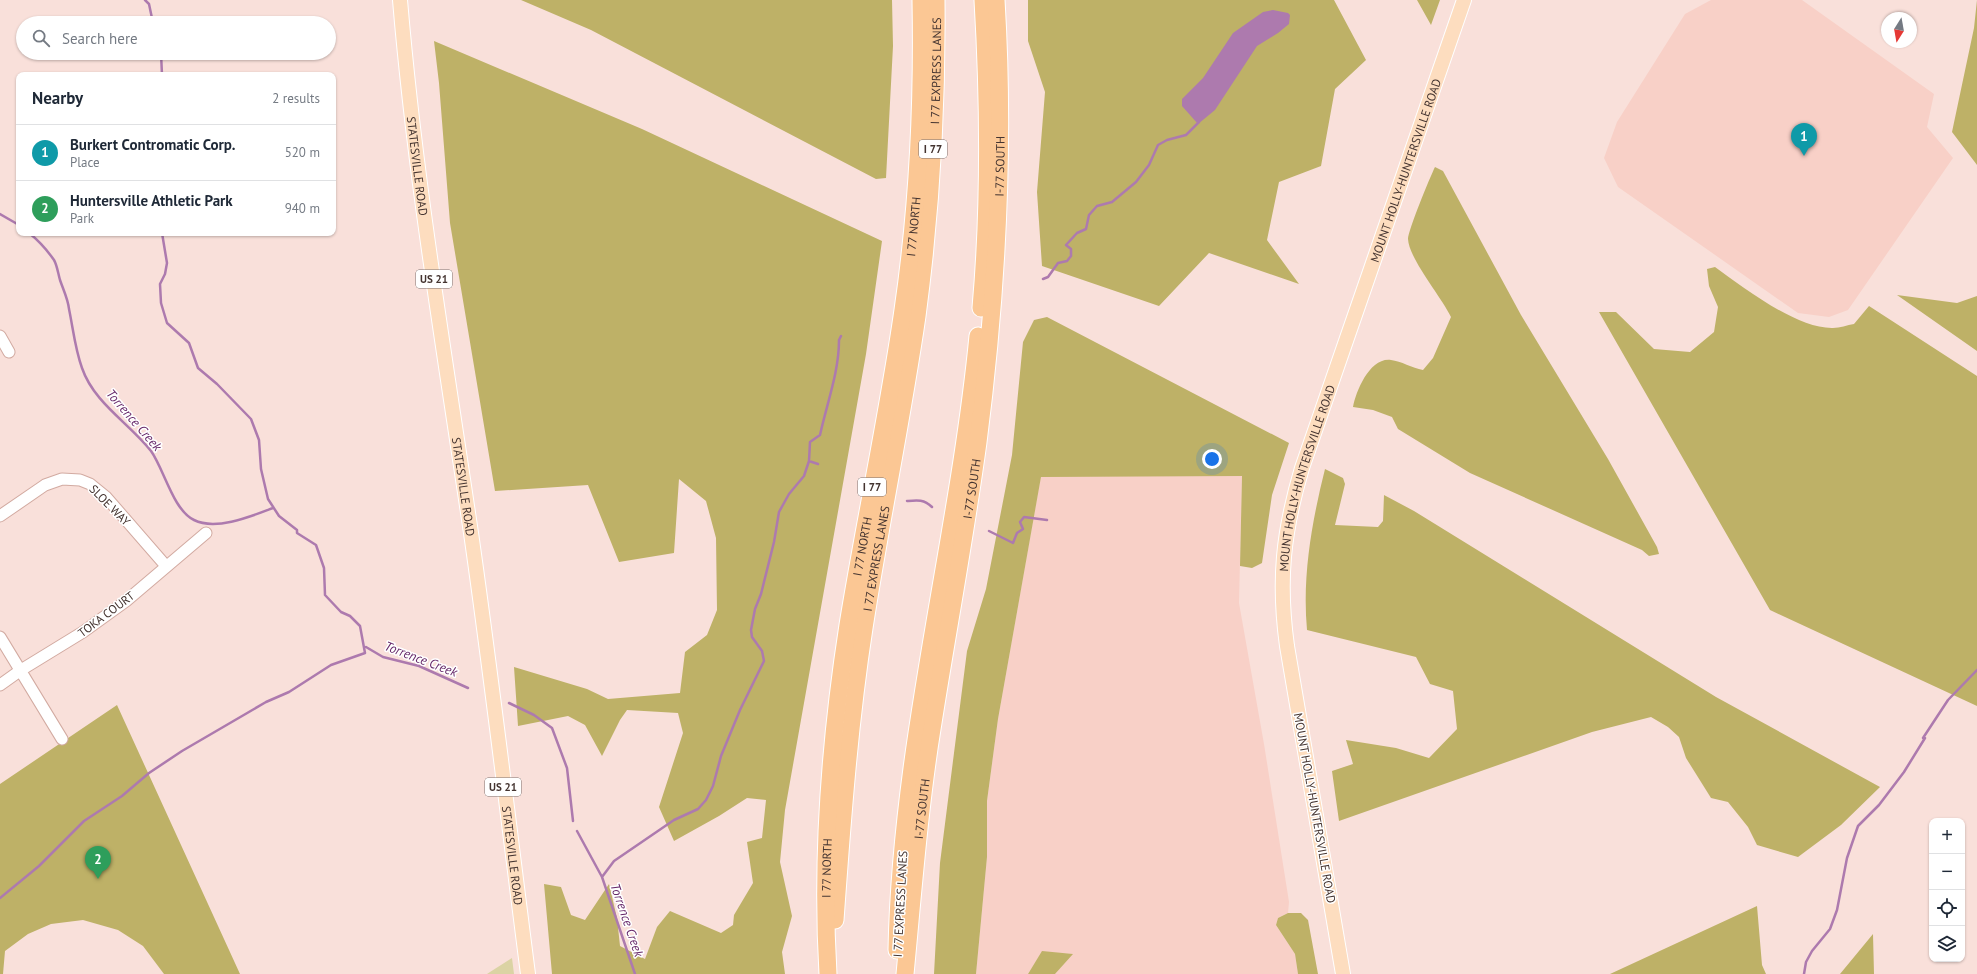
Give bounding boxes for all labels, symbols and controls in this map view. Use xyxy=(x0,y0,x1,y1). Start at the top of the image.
north arrow xyxy=(1881,12,1917,48)
search box xyxy=(16,16,336,60)
street label: I 77 EXPRESS LANES xyxy=(926,17,944,124)
icon: search xyxy=(30,27,52,49)
text: Search here xyxy=(62,29,138,48)
street label: MOUNT HOLLY-HUNTERSVILLE ROAD xyxy=(1366,76,1444,264)
text: Nearby xyxy=(32,87,83,109)
text: 2 results xyxy=(272,90,320,107)
street label: STATESVILLE ROAD xyxy=(404,116,432,217)
pin: 1 xyxy=(1791,123,1817,156)
text: Burkert Contromatic Corp. xyxy=(70,135,236,154)
street label: I-77 SOUTH xyxy=(991,136,1007,197)
road number: I 77 xyxy=(919,140,947,158)
text: 1 xyxy=(41,144,49,161)
text: 520 m xyxy=(285,144,320,161)
text: Place xyxy=(70,154,100,171)
text: Huntersville Athletic Park xyxy=(70,191,233,210)
street label: I 77 NORTH xyxy=(902,196,923,257)
text: 2 xyxy=(41,200,49,217)
text: 940 m xyxy=(285,200,320,217)
text: Park xyxy=(70,210,94,227)
road number: US 21 xyxy=(416,270,452,288)
street label: MOUNT HOLLY-HUNTERSVILLE ROAD xyxy=(1275,383,1338,572)
water label: Torrence Creek xyxy=(102,386,166,455)
street label: STATESVILLE ROAD xyxy=(449,436,479,537)
your location xyxy=(1202,449,1222,469)
street label: I-77 SOUTH xyxy=(959,458,983,520)
road number: I 77 xyxy=(858,478,886,496)
street label: SLOE WAY xyxy=(86,481,134,529)
street label: I 77 EXPRESS LANES xyxy=(859,505,892,612)
street label: I 77 NORTH xyxy=(849,516,874,577)
street label: TOKA COURT xyxy=(75,588,137,640)
water label: Torrence Creek xyxy=(382,637,461,681)
street label: MOUNT HOLLY-HUNTERSVILLE ROAD xyxy=(1291,712,1339,904)
road number: US 21 xyxy=(485,778,521,796)
street label: I-77 SOUTH xyxy=(910,778,932,840)
street label: STATESVILLE ROAD xyxy=(499,805,527,906)
map controls xyxy=(1929,818,1965,962)
button: + xyxy=(1929,818,1965,854)
street label: I 77 NORTH xyxy=(818,838,834,898)
pin: 2 xyxy=(85,846,111,879)
street label: I 77 EXPRESS LANES xyxy=(890,850,910,958)
button: − xyxy=(1929,854,1965,890)
water label: Torrence Creek xyxy=(606,881,648,960)
button: locate xyxy=(1929,890,1965,926)
button: layers xyxy=(1929,926,1965,962)

